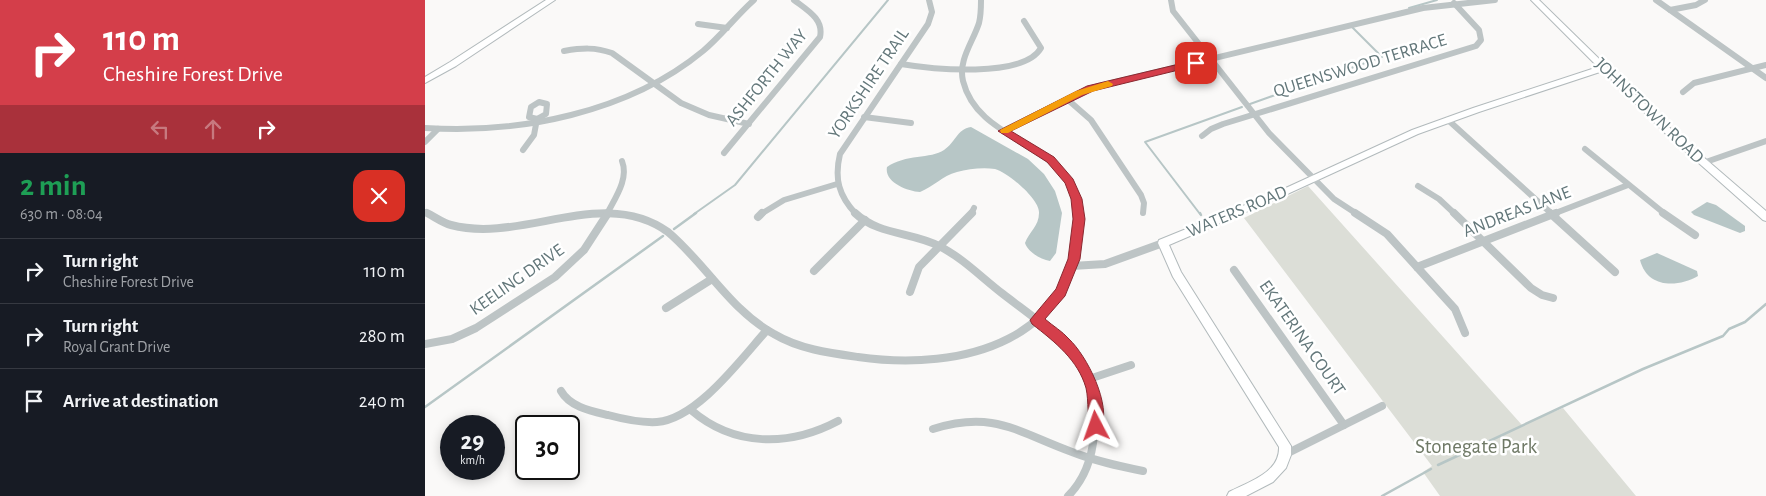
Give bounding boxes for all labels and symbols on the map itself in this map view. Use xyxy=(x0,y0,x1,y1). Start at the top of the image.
street label: YORKSHIRE TRAIL xyxy=(825,25,913,142)
street label: ASHFORTH WAY xyxy=(723,26,812,130)
street label: QUEENSWOOD TERRACE xyxy=(1271,31,1449,101)
pin xyxy=(1175,42,1217,84)
street label: JOHNSTOWN ROAD xyxy=(1591,55,1707,167)
street label: WATERS ROAD xyxy=(1184,183,1290,241)
street label: ANDREAS LANE xyxy=(1461,183,1574,241)
street label: KEELING DRIVE xyxy=(467,241,568,319)
street label: EKATERINA COURT xyxy=(1256,277,1348,399)
position arrow xyxy=(1069,399,1121,451)
speed limit sign: 30 xyxy=(515,415,580,480)
park label: Stonegate Park xyxy=(1415,436,1538,457)

